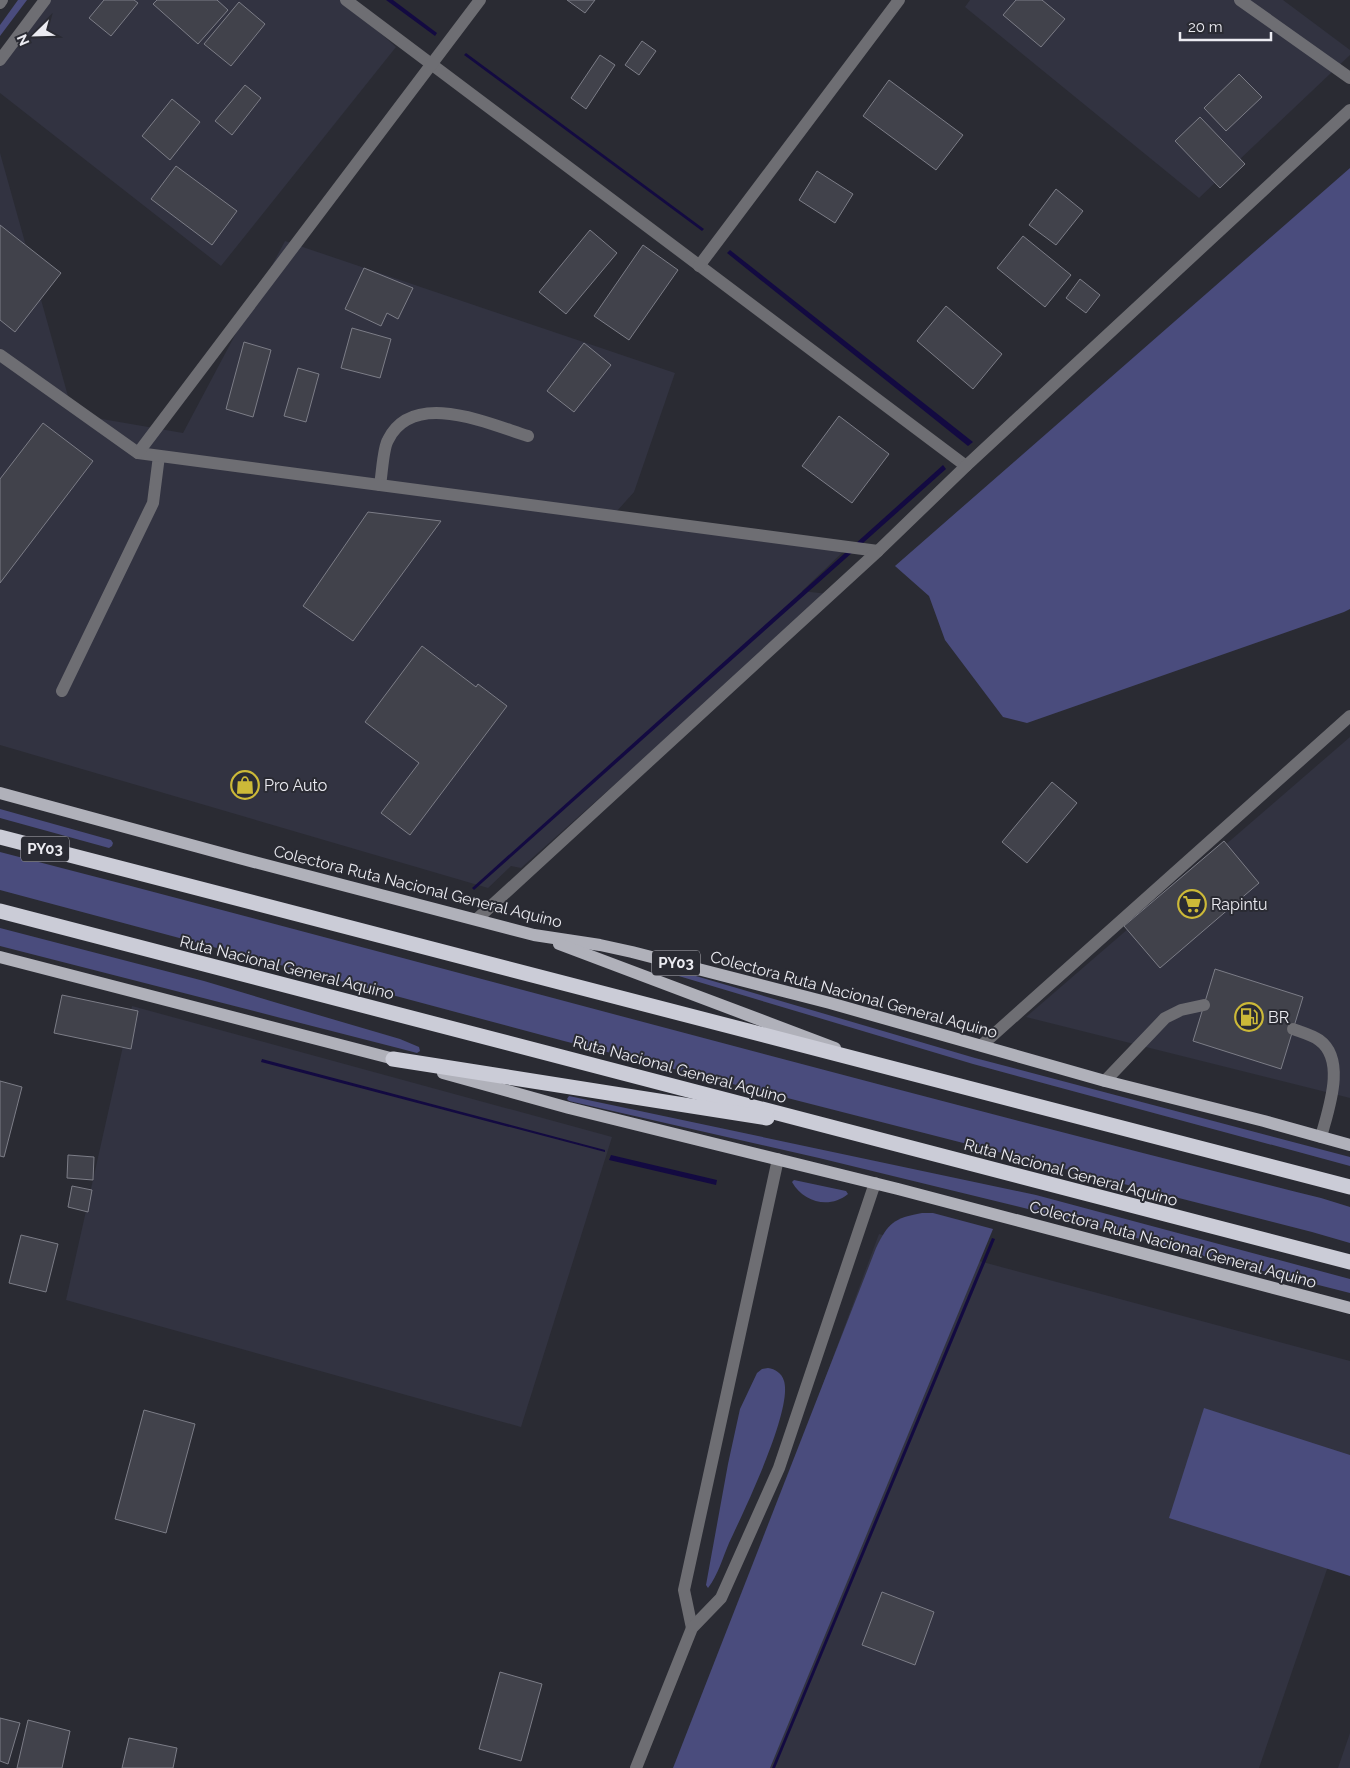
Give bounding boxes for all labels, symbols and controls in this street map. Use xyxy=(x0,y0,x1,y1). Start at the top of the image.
north arrow xyxy=(10,10,60,60)
scale bar xyxy=(1180,10,1271,42)
text: 20 m xyxy=(1188,18,1223,36)
text: N xyxy=(14,32,32,48)
shop icon: Pro Auto xyxy=(230,770,260,800)
place label: Pro Auto xyxy=(264,776,327,795)
road number: PY03 xyxy=(21,836,69,862)
street label: Colectora Ruta Nacional General Aquino xyxy=(272,841,564,932)
supermarket icon: Rapintu xyxy=(1177,889,1207,919)
place label: Rapintu xyxy=(1211,895,1268,914)
street label: Ruta Nacional General Aquino xyxy=(178,932,396,1003)
street label: Colectora Ruta Nacional General Aquino xyxy=(708,947,1000,1042)
road number: PY03 xyxy=(652,950,700,976)
fuel station icon: BR xyxy=(1234,1002,1264,1032)
place label: BR xyxy=(1268,1008,1289,1027)
street label: Ruta Nacional General Aquino xyxy=(571,1032,789,1107)
street label: Ruta Nacional General Aquino xyxy=(962,1135,1180,1210)
street label: Colectora Ruta Nacional General Aquino xyxy=(1027,1197,1319,1292)

